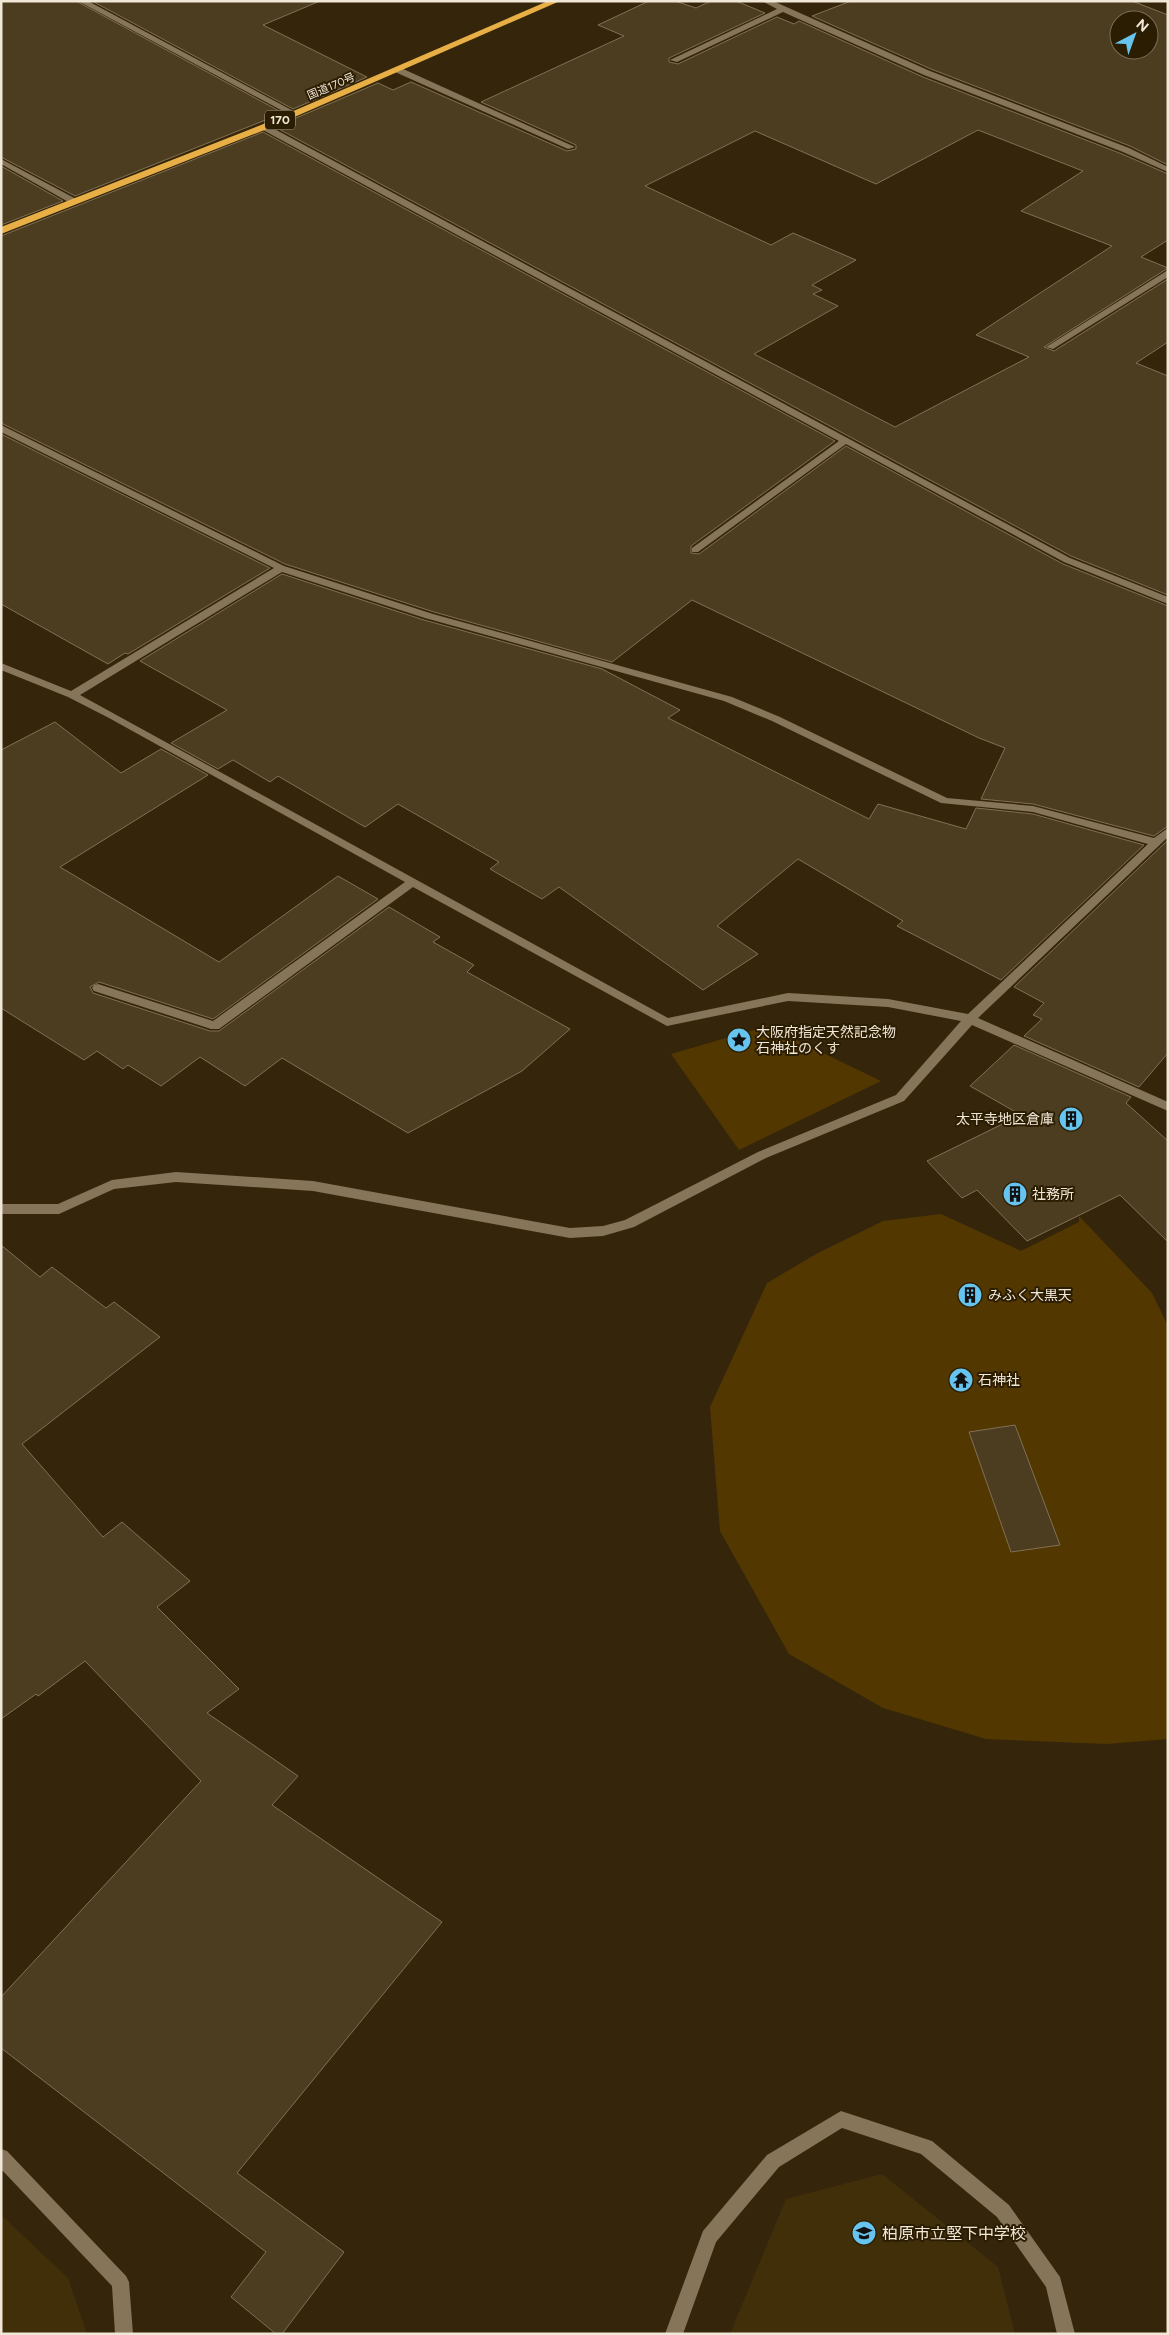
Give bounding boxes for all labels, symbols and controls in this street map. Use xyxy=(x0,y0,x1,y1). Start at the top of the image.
north arrow xyxy=(1109,10,1159,60)
text: N xyxy=(1133,16,1152,36)
street label: 国道170号 xyxy=(305,71,357,102)
road number: 170 xyxy=(265,110,295,130)
place label: 大阪府指定天然記念物 石神社のくす xyxy=(756,1024,896,1057)
place icon: 大阪府指定天然記念物 石神社のくす xyxy=(726,1027,752,1053)
building icon: 太平寺地区倉庫 xyxy=(1058,1106,1084,1132)
place label: 太平寺地区倉庫 xyxy=(956,1111,1054,1128)
building icon: 社務所 xyxy=(1002,1181,1028,1207)
place label: 社務所 xyxy=(1032,1186,1074,1203)
building icon: みふく大黒天 xyxy=(957,1282,983,1308)
place label: みふく大黒天 xyxy=(988,1287,1072,1304)
temple icon: 石神社 xyxy=(948,1367,974,1393)
place label: 石神社 xyxy=(978,1372,1020,1389)
school or university icon: 柏原市立堅下中学校 xyxy=(851,2220,877,2246)
place label: 柏原市立堅下中学校 xyxy=(882,2224,1026,2243)

